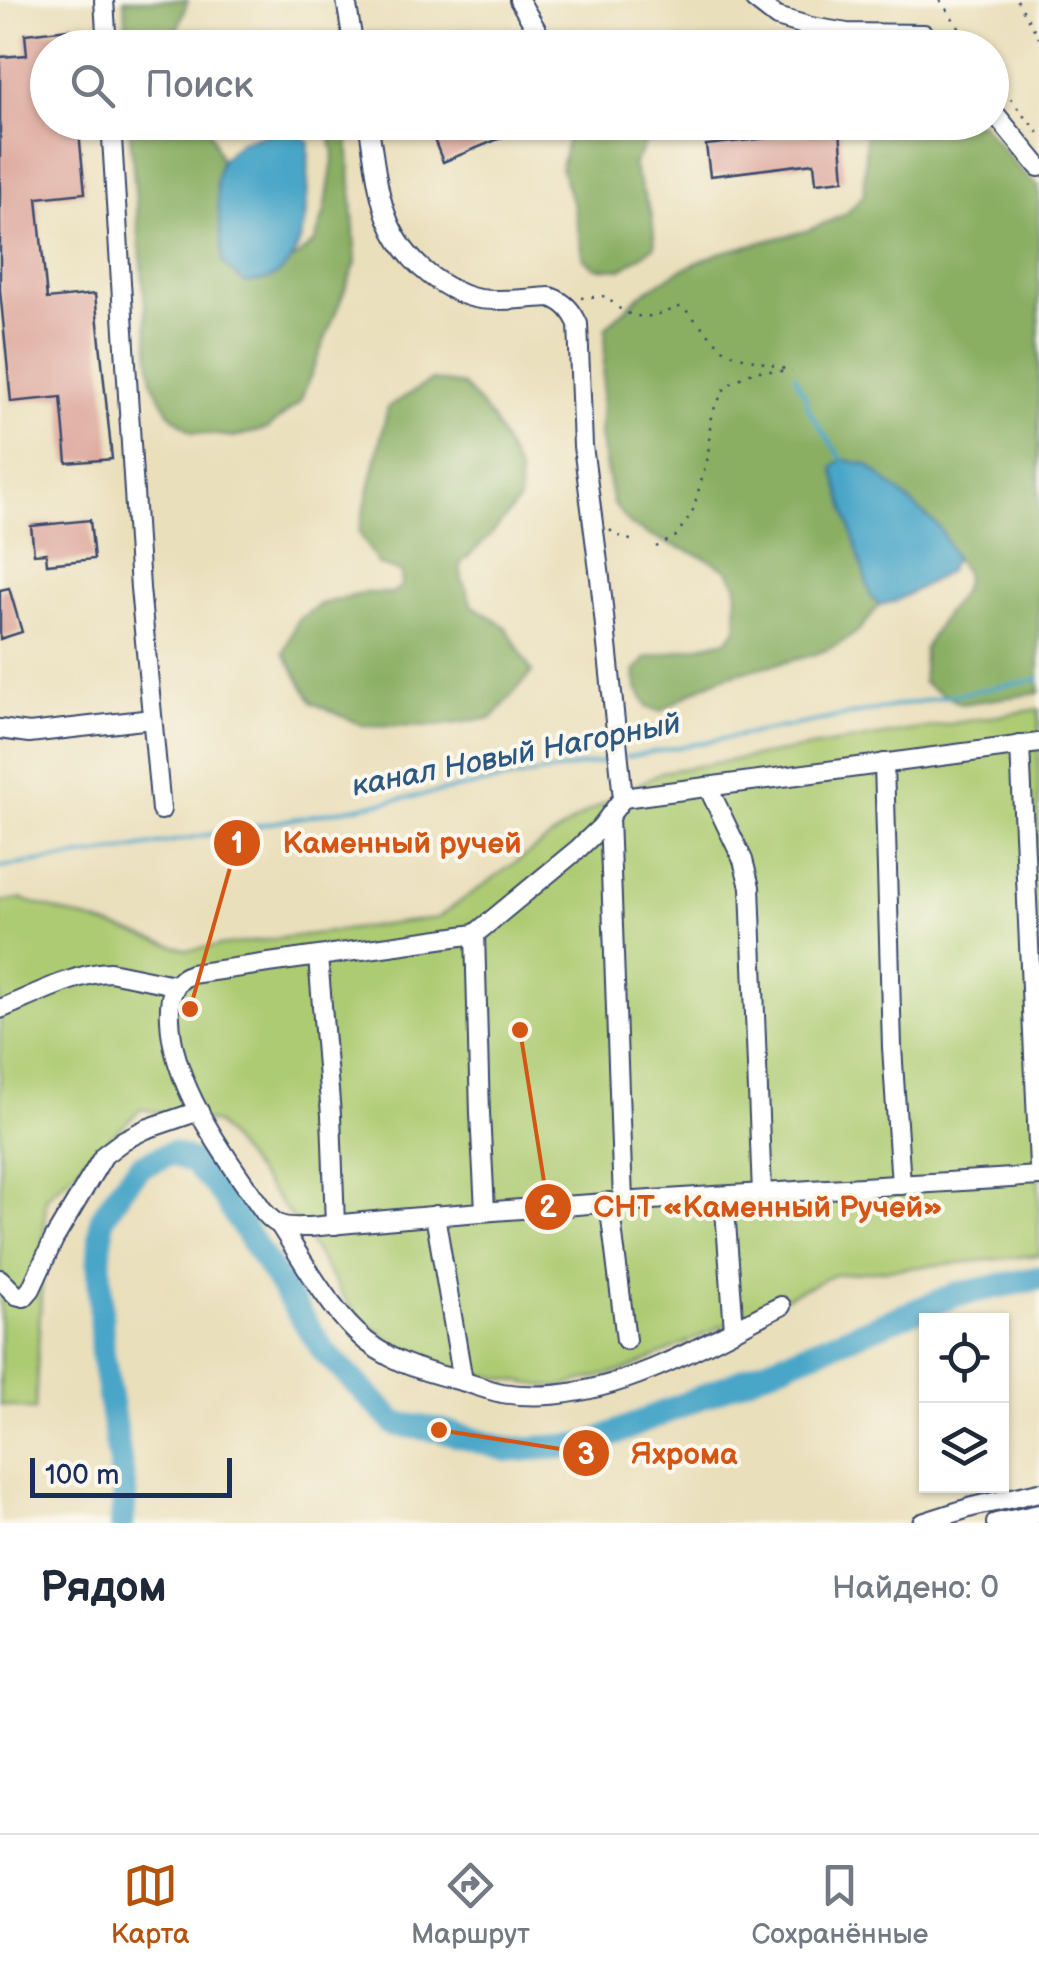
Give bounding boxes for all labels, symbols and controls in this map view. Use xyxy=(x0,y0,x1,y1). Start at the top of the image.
search box xyxy=(30,30,1009,140)
icon: search xyxy=(65,58,120,113)
text: Поиск xyxy=(145,63,253,108)
water label: канал Новый Нагорный xyxy=(349,705,684,805)
callout: Каменный ручей xyxy=(212,813,541,873)
text: 1 xyxy=(231,826,243,862)
text: Каменный ручей xyxy=(282,826,522,862)
callout: СНТ «Каменный Ручей» xyxy=(523,1177,963,1237)
text: 2 xyxy=(539,1190,557,1226)
text: СНТ «Каменный Ручей» xyxy=(593,1190,943,1226)
map controls xyxy=(919,1313,1009,1493)
button: locate xyxy=(919,1313,1009,1403)
button: layers xyxy=(919,1403,1009,1493)
callout: Яхрома xyxy=(561,1423,758,1483)
text: 3 xyxy=(577,1437,595,1473)
text: Яхрома xyxy=(631,1437,738,1473)
scale bar xyxy=(30,1453,232,1498)
text: 100 m xyxy=(45,1459,119,1492)
text: Рядом xyxy=(40,1563,167,1614)
text: Найдено: 0 xyxy=(832,1569,999,1608)
tab: Карта xyxy=(111,1858,190,1951)
tab: Маршрут xyxy=(411,1858,530,1951)
tab: Сохранённые xyxy=(751,1858,928,1951)

